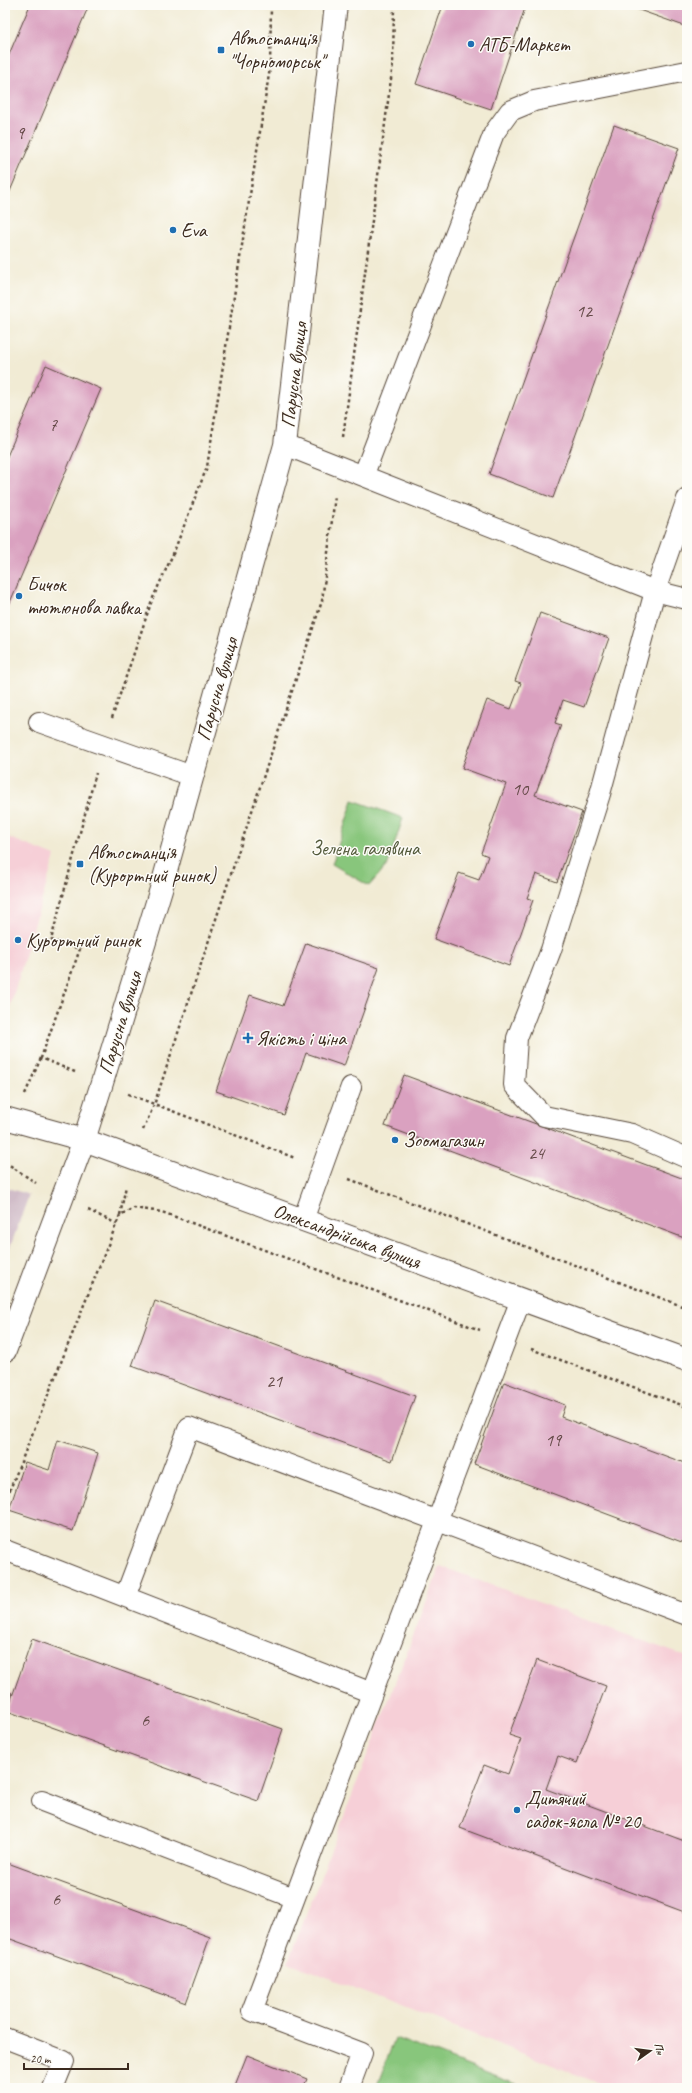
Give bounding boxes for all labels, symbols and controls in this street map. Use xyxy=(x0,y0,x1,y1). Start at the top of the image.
place label: Автостанція "Чорноморськ" xyxy=(229,26,329,74)
place label: АТБ-Маркет xyxy=(479,32,571,57)
marker: АТБ-Маркет xyxy=(466,39,476,49)
marker: Автостанція "Чорноморськ" xyxy=(216,45,226,55)
house number: 9 xyxy=(16,122,26,144)
place label: Eva xyxy=(181,218,208,243)
marker: Eva xyxy=(168,225,178,235)
house number: 12 xyxy=(576,300,594,322)
street label: Парусна вулиця xyxy=(275,319,313,429)
house number: 7 xyxy=(49,414,58,436)
place label: Бичок тютюнова лавка xyxy=(27,572,142,620)
marker: Бичок тютюнова лавка xyxy=(14,591,24,601)
street label: Парусна вулиця xyxy=(190,633,244,743)
house number: 10 xyxy=(512,778,530,800)
park label: Зелена галявина xyxy=(310,836,421,861)
place label: Автостанція (Курортний ринок) xyxy=(88,840,217,888)
marker: Автостанція (Курортний ринок) xyxy=(75,859,85,869)
place label: Курортний ринок xyxy=(26,928,142,953)
marker: Курортний ринок xyxy=(13,935,23,945)
street label: Парусна вулиця xyxy=(93,967,148,1077)
place label: Якість і ціна xyxy=(256,1026,347,1051)
marker: Якість і ціна xyxy=(243,1033,253,1043)
place label: Зоомагазин xyxy=(403,1128,485,1153)
marker: Зоомагазин xyxy=(390,1135,400,1145)
house number: 24 xyxy=(528,1142,546,1164)
street label: Олександрійська вулиця xyxy=(270,1198,425,1275)
house number: 21 xyxy=(266,1370,283,1392)
house number: 19 xyxy=(545,1429,563,1451)
house number: 6 xyxy=(141,1709,150,1731)
place label: Дитячий садок-ясла № 20 xyxy=(525,1786,643,1834)
marker: Дитячий садок-ясла № 20 xyxy=(512,1805,522,1815)
house number: 6 xyxy=(52,1888,61,1910)
north arrow xyxy=(630,2031,670,2071)
text: Пн xyxy=(652,2041,668,2057)
scale bar xyxy=(24,2045,128,2071)
text: 20 m xyxy=(30,2051,52,2067)

